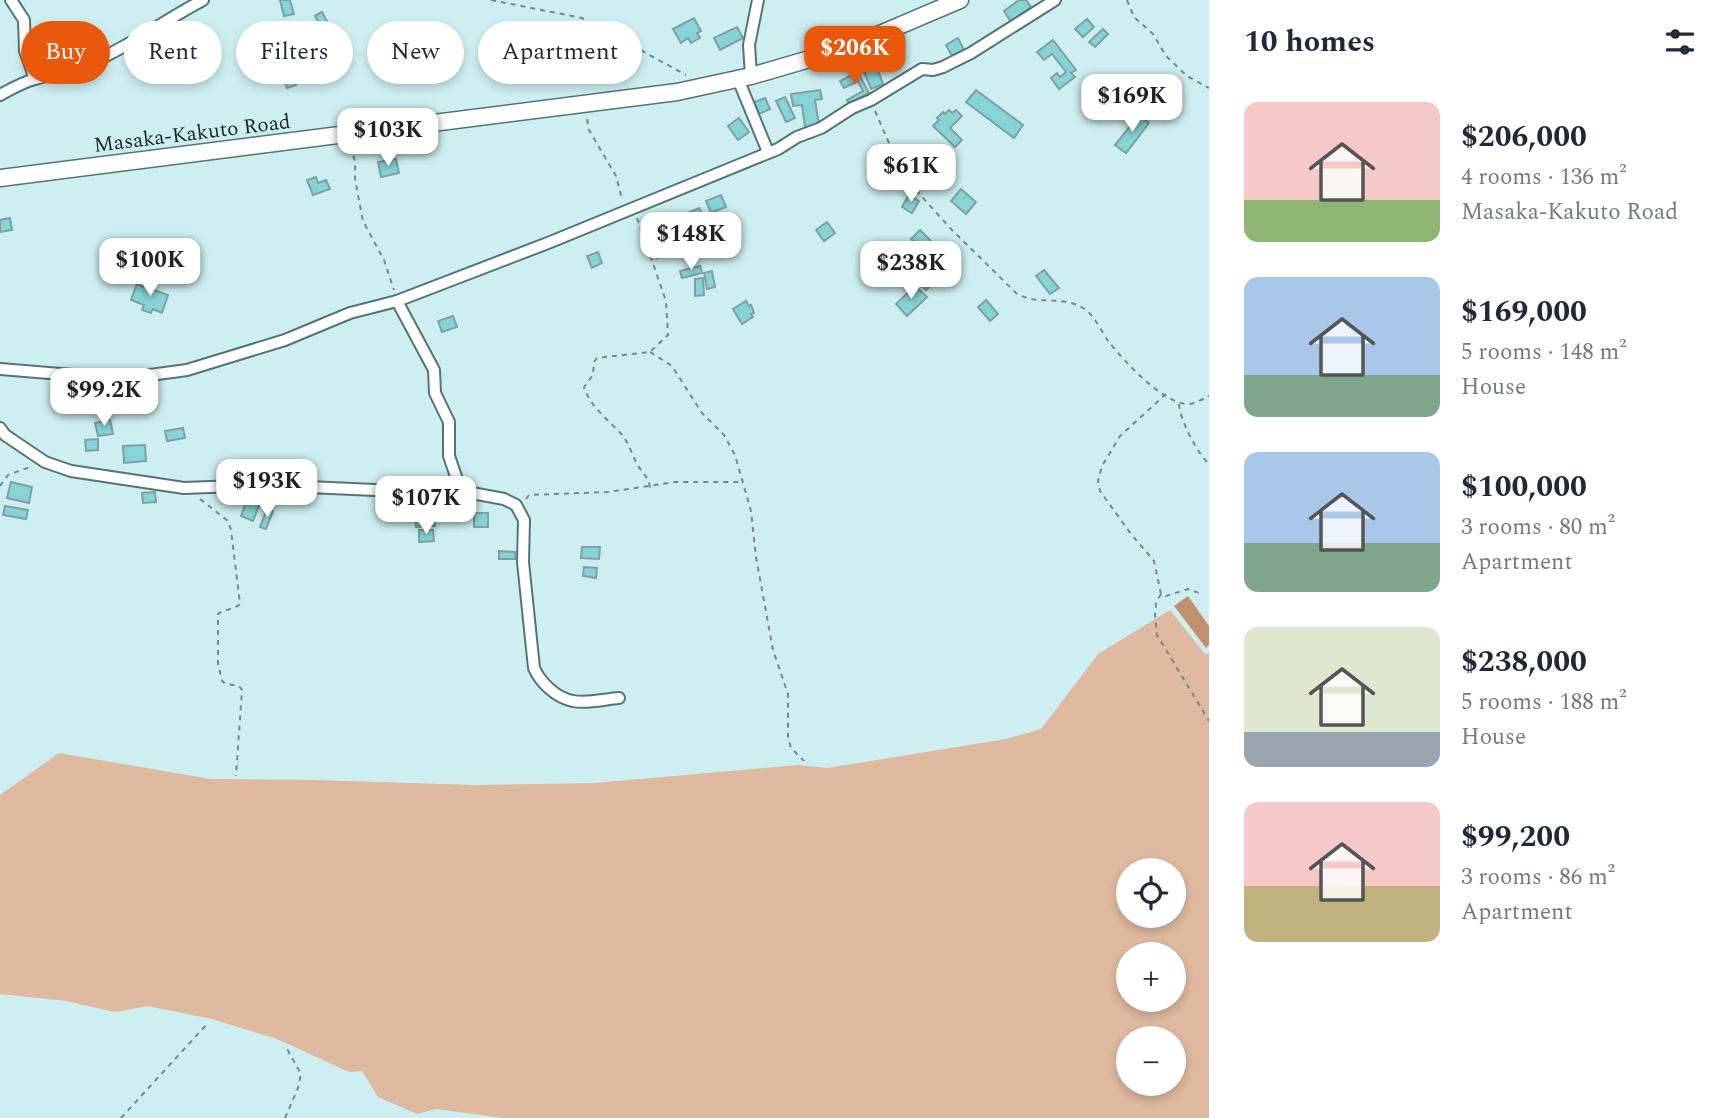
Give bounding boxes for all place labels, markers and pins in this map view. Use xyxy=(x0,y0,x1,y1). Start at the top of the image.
pin: $206K xyxy=(806,27,904,86)
pin: $169K xyxy=(1083,74,1181,134)
pin: $103K xyxy=(339,108,437,168)
pin: $61K xyxy=(870,144,952,204)
pin: $148K xyxy=(642,212,740,272)
pin: $100K xyxy=(101,238,199,298)
pin: $238K xyxy=(862,242,960,301)
pin: $99.2K xyxy=(47,368,161,428)
pin: $193K xyxy=(218,460,316,519)
pin: $107K xyxy=(377,476,475,536)

